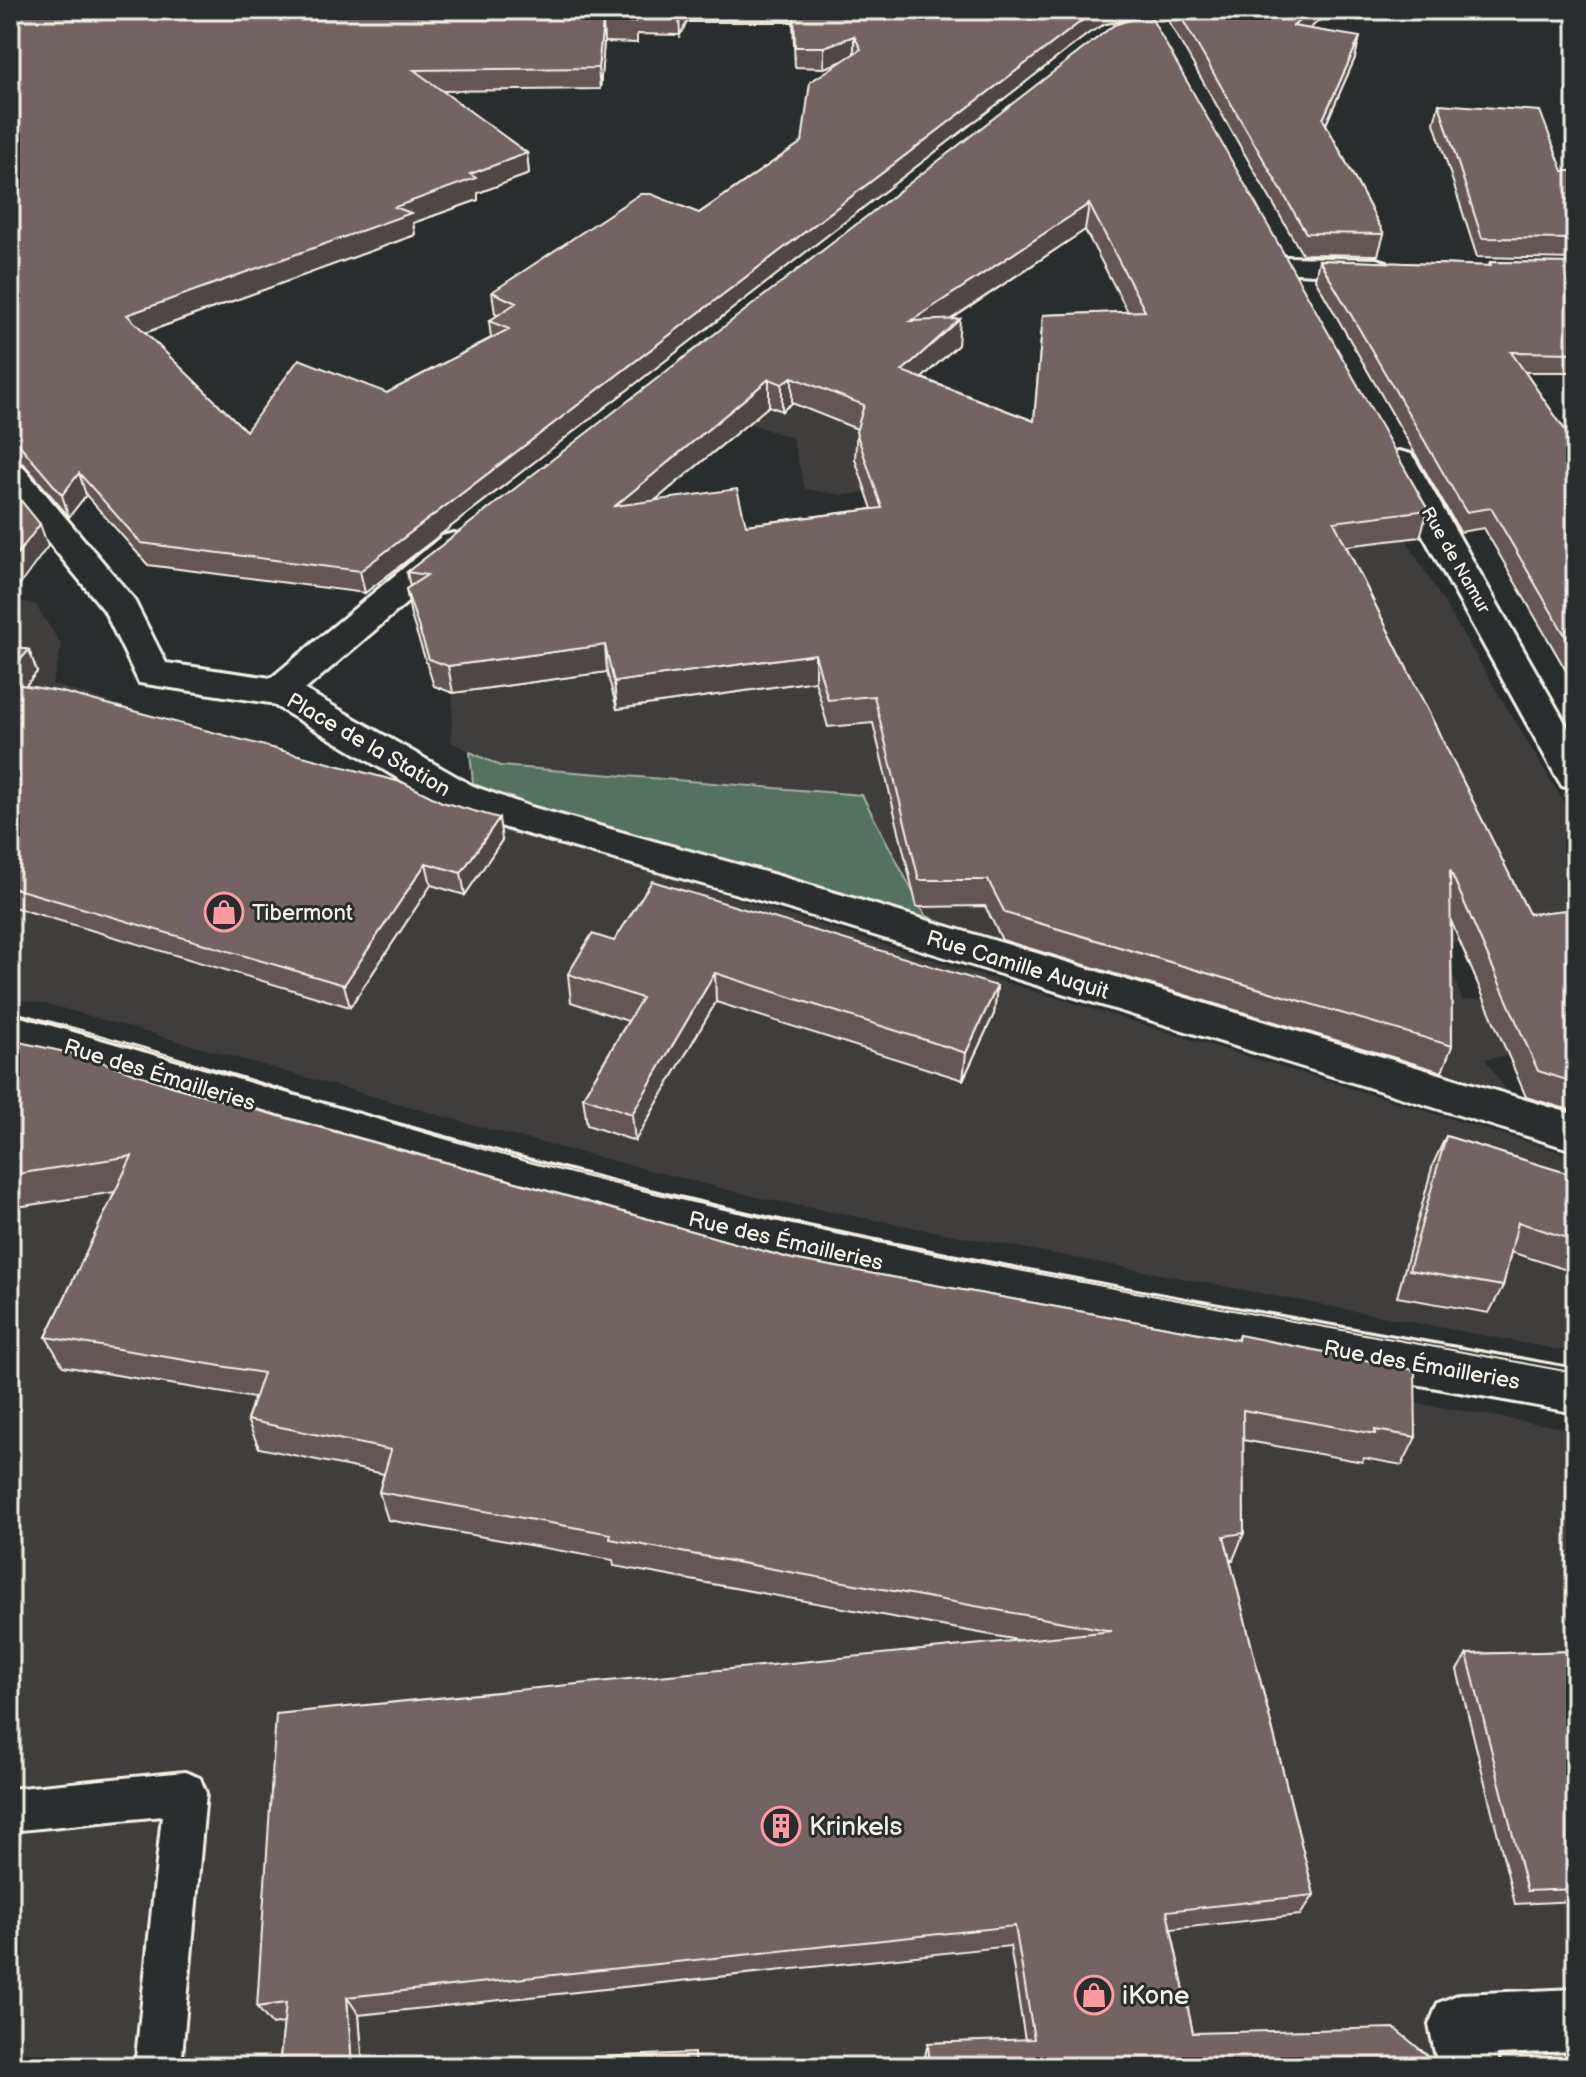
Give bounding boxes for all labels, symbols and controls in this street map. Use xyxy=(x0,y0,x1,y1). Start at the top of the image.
street label: Rue de Namur xyxy=(1417,503,1495,618)
street label: Place de la Station xyxy=(282,687,455,803)
shop icon: Tibermont xyxy=(203,891,245,933)
place label: Tibermont xyxy=(252,900,353,927)
street label: Rue Camille Auquit xyxy=(923,925,1112,1006)
street label: Rue des Émailleries xyxy=(61,1032,259,1117)
street label: Rue des Émailleries xyxy=(686,1205,886,1277)
street label: Rue des Émailleries xyxy=(1321,1334,1522,1396)
building icon: Krinkels xyxy=(760,1805,802,1847)
place label: Krinkels xyxy=(809,1812,902,1843)
shop icon: iKone xyxy=(1073,1974,1115,2016)
place label: iKone xyxy=(1122,1981,1189,2012)

